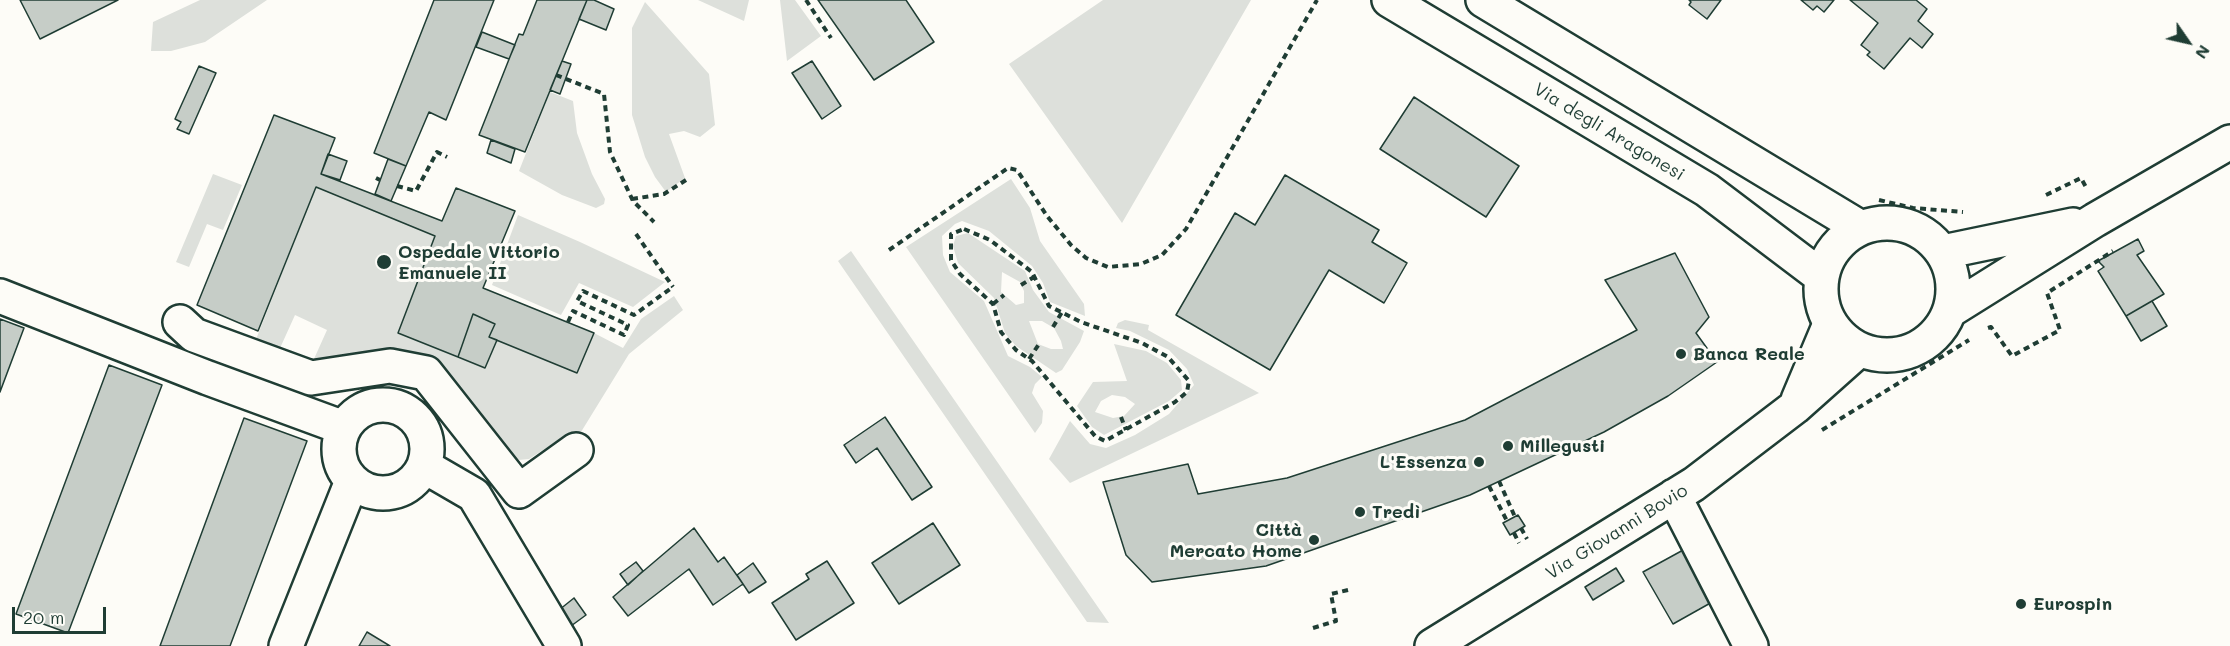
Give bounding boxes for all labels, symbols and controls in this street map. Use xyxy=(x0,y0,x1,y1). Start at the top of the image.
north arrow xyxy=(2158,12,2218,72)
text: N xyxy=(2191,41,2215,63)
street label: Via degli Aragonesi xyxy=(1530,78,1688,186)
place label: Ospedale Vittorio Emanuele II xyxy=(398,241,560,284)
marker: Ospedale Vittorio Emanuele II xyxy=(375,253,393,271)
place label: Banca Reale xyxy=(1693,343,1805,365)
marker: Banca Reale xyxy=(1674,347,1688,361)
place label: Millegusti xyxy=(1520,435,1605,457)
marker: Millegusti xyxy=(1501,439,1515,453)
place label: L'Essenza xyxy=(1380,451,1467,473)
marker: L'Essenza xyxy=(1472,455,1486,469)
street label: Via Giovanni Bovio xyxy=(1542,480,1692,584)
place label: Tredì xyxy=(1372,501,1420,523)
marker: Tredì xyxy=(1353,505,1367,519)
place label: Città Mercato Home xyxy=(1170,519,1302,562)
marker: Città Mercato Home xyxy=(1307,533,1321,547)
place label: Eurospin xyxy=(2033,593,2112,615)
scale bar xyxy=(15,595,110,633)
marker: Eurospin xyxy=(2014,597,2028,611)
text: 20 m xyxy=(23,605,64,629)

